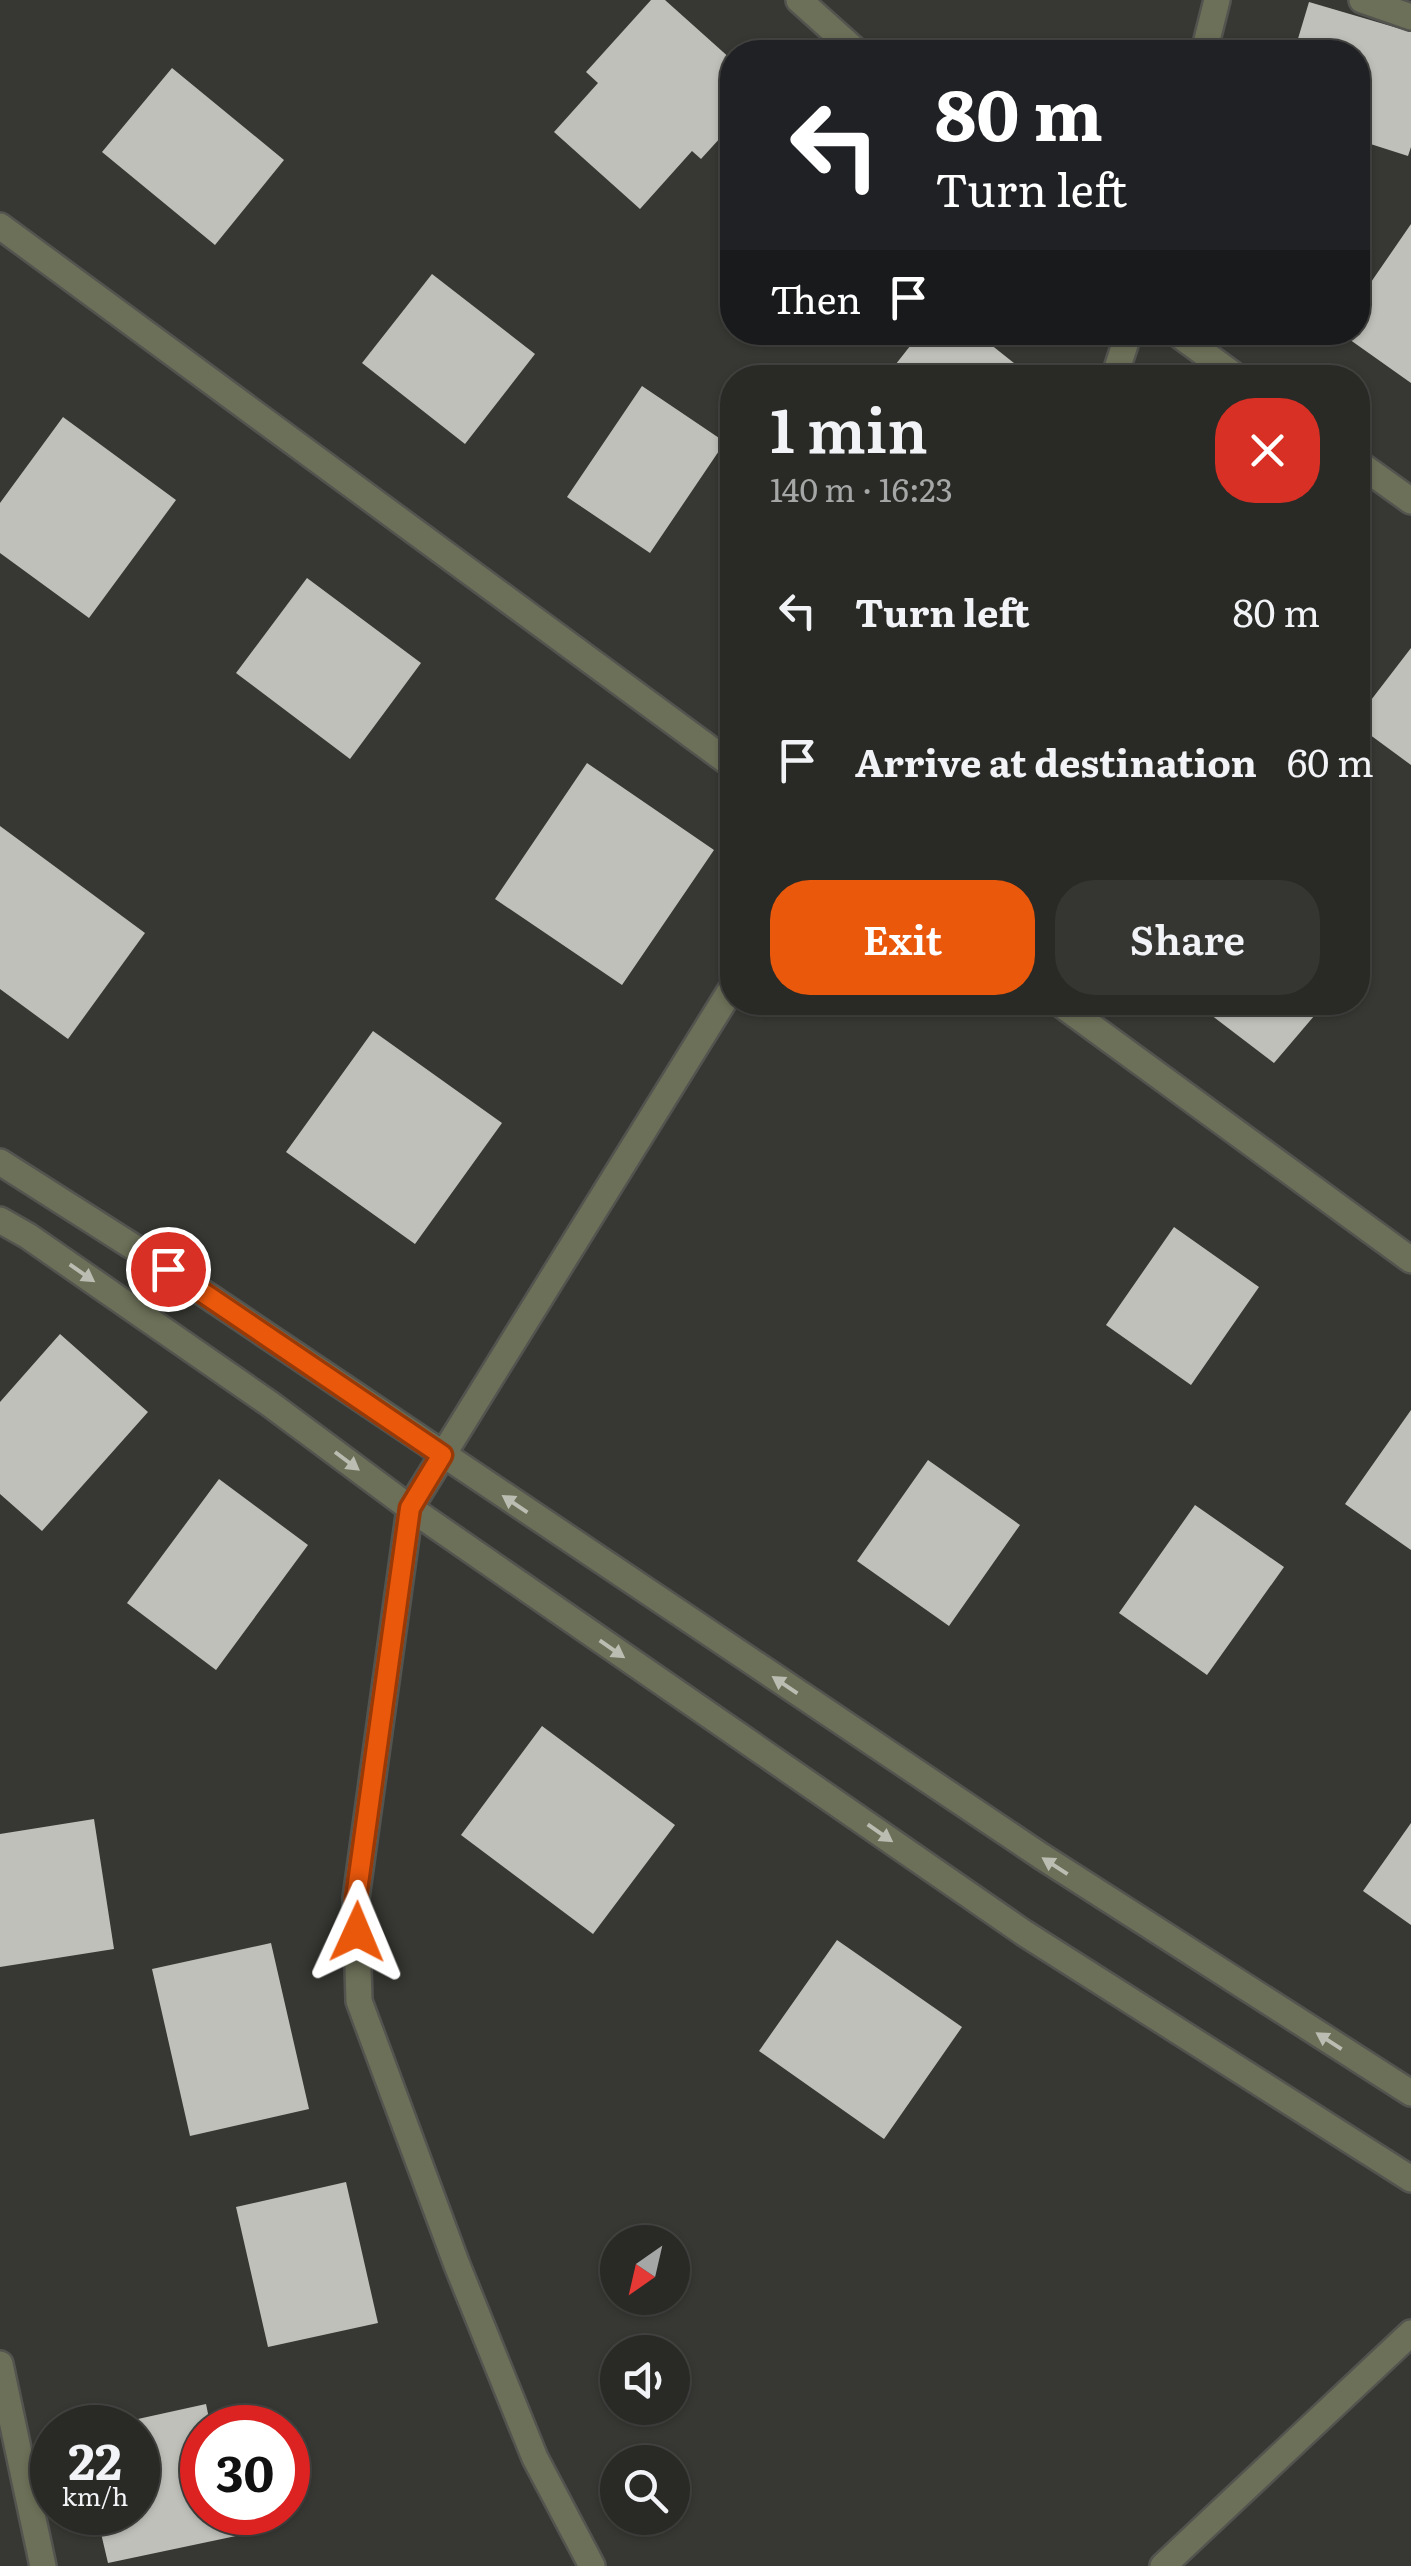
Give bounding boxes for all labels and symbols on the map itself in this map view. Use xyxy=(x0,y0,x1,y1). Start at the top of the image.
pin xyxy=(126,1227,211,1312)
one-way arrow xyxy=(68,1263,95,1282)
one-way arrow xyxy=(334,1451,360,1471)
one-way arrow xyxy=(501,1495,528,1514)
one-way arrow xyxy=(599,1639,626,1657)
one-way arrow xyxy=(771,1676,798,1695)
one-way arrow xyxy=(866,1823,893,1842)
one-way arrow xyxy=(1041,1857,1069,1875)
position arrow xyxy=(305,1880,409,1984)
one-way arrow xyxy=(1315,2032,1343,2050)
north arrow xyxy=(600,2225,690,2315)
speed limit sign: 30 xyxy=(180,2405,310,2535)

